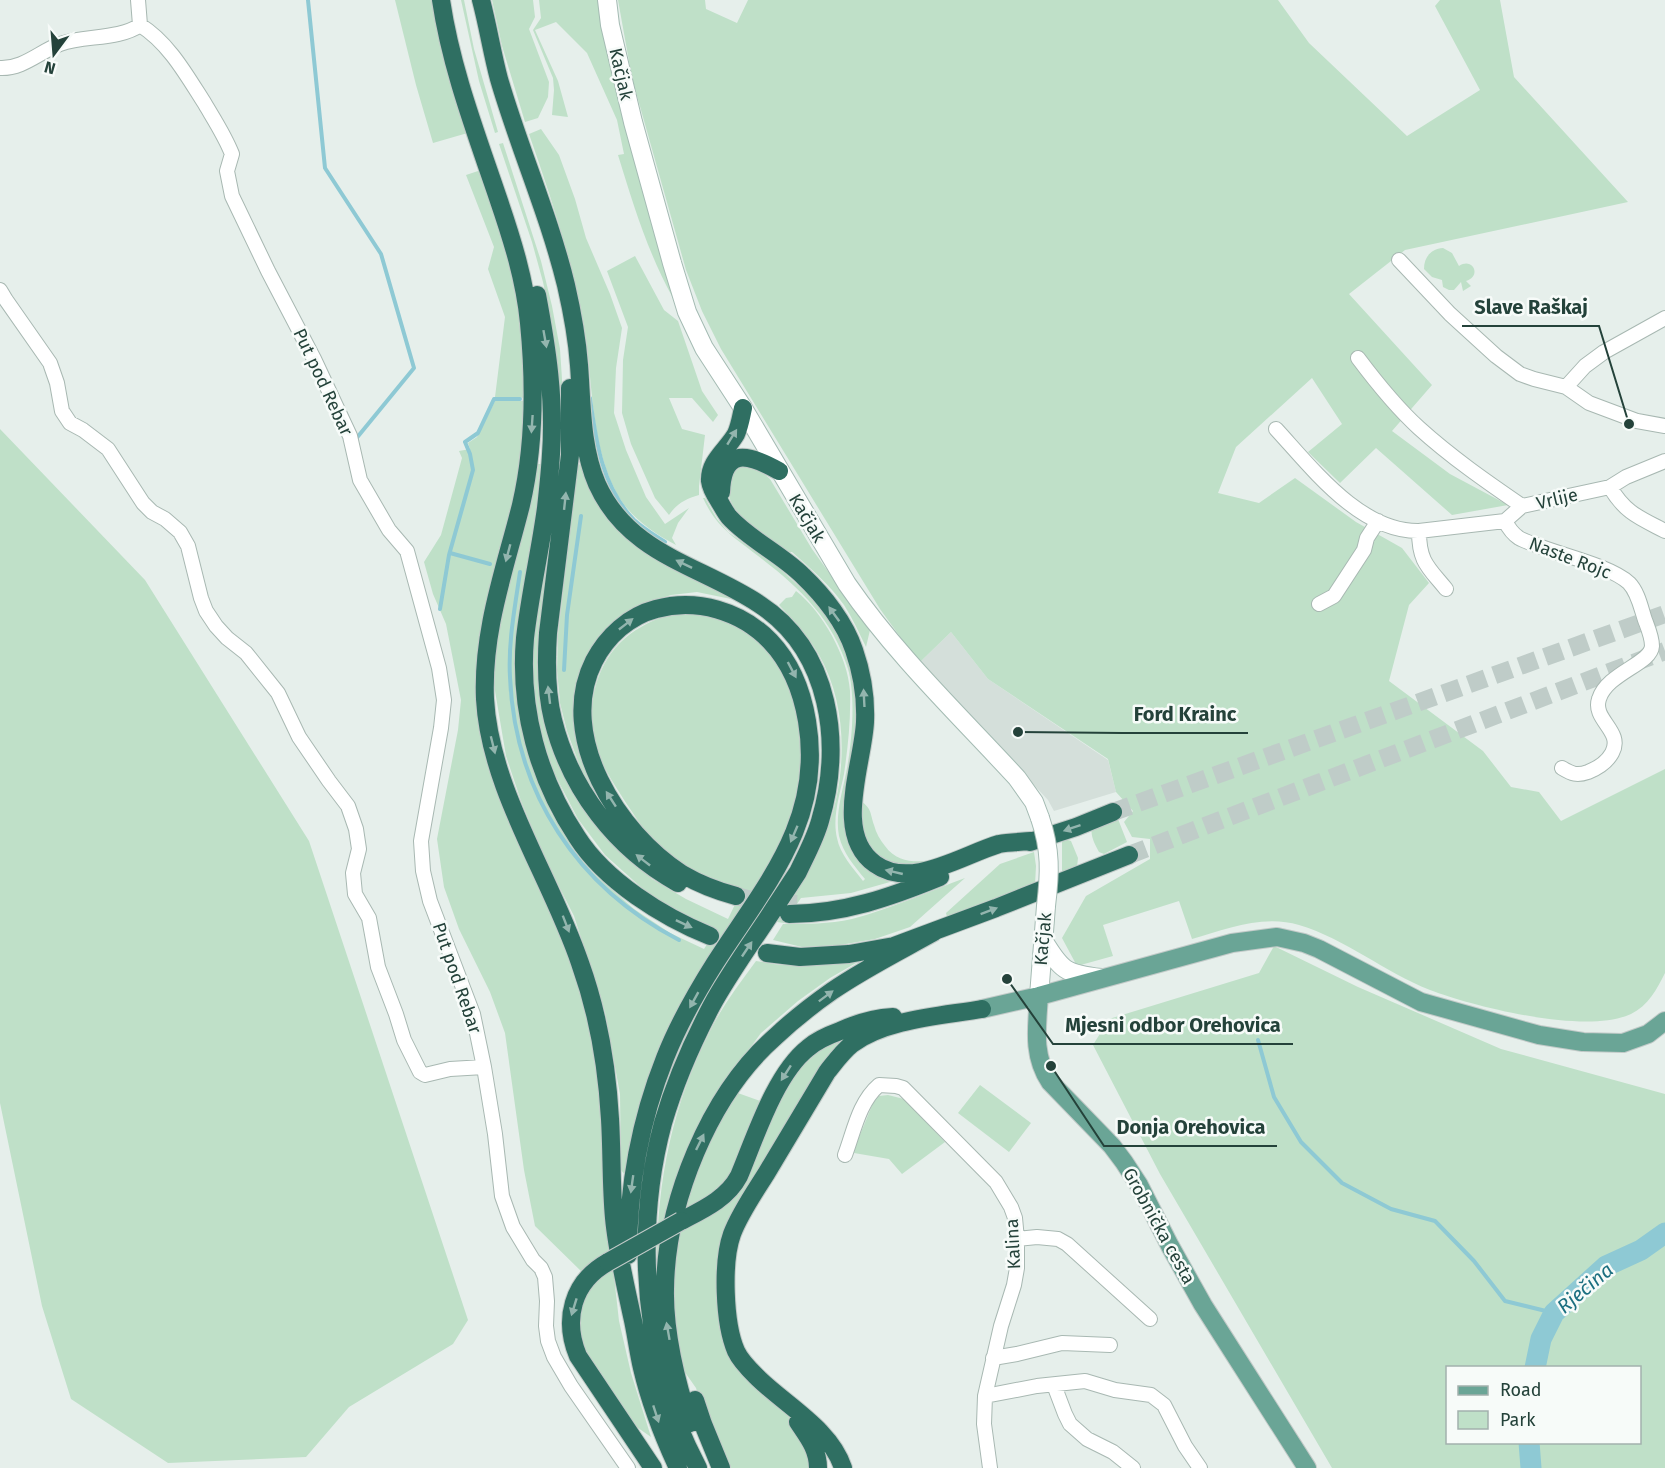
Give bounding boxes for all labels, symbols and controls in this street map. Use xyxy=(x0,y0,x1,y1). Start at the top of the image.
north arrow xyxy=(24,24,84,84)
street label: Kačjak xyxy=(604,46,638,103)
text: N xyxy=(42,57,58,79)
callout: Slave Raškaj xyxy=(1462,288,1599,326)
text: Slave Raškaj xyxy=(1474,295,1588,319)
street label: Put pod Rebar xyxy=(288,325,358,439)
one-way arrow xyxy=(541,330,550,349)
one-way arrow xyxy=(527,414,536,433)
one-way arrow xyxy=(727,429,738,445)
street label: Vrlije xyxy=(1534,484,1580,514)
street label: Kačjak xyxy=(784,490,830,547)
one-way arrow xyxy=(560,492,570,511)
street label: Naste Rojc xyxy=(1526,532,1614,584)
one-way arrow xyxy=(503,544,512,562)
one-way arrow xyxy=(675,559,692,569)
one-way arrow xyxy=(828,606,840,622)
one-way arrow xyxy=(618,617,634,630)
one-way arrow xyxy=(787,662,796,679)
one-way arrow xyxy=(544,685,554,704)
one-way arrow xyxy=(859,688,869,707)
callout: Ford Krainc xyxy=(1122,695,1248,733)
text: Ford Krainc xyxy=(1134,702,1237,726)
one-way arrow xyxy=(489,736,499,754)
one-way arrow xyxy=(605,790,616,807)
one-way arrow xyxy=(1063,824,1081,833)
one-way arrow xyxy=(790,825,799,842)
one-way arrow xyxy=(635,853,651,866)
one-way arrow xyxy=(885,866,903,876)
one-way arrow xyxy=(980,906,998,915)
street label: Kačjak xyxy=(1030,911,1056,966)
one-way arrow xyxy=(562,915,571,933)
street label: Put pod Rebar xyxy=(428,920,486,1037)
one-way arrow xyxy=(675,920,692,929)
one-way arrow xyxy=(741,941,752,957)
one-way arrow xyxy=(817,990,833,1002)
one-way arrow xyxy=(688,992,699,1008)
callout: Mjesni odbor Orehovica xyxy=(1053,1006,1293,1044)
text: Mjesni odbor Orehovica xyxy=(1065,1013,1281,1037)
one-way arrow xyxy=(780,1065,791,1081)
callout: Donja Orehovica xyxy=(1104,1108,1277,1146)
text: Donja Orehovica xyxy=(1116,1115,1266,1139)
one-way arrow xyxy=(695,1133,705,1151)
street label: Grobnička cesta xyxy=(1118,1164,1200,1288)
one-way arrow xyxy=(628,1175,637,1194)
street label: Kalina xyxy=(1001,1218,1025,1270)
water label: Rječina xyxy=(1552,1258,1618,1318)
one-way arrow xyxy=(568,1298,578,1316)
one-way arrow xyxy=(663,1322,672,1341)
legend xyxy=(1446,1366,1641,1444)
text: Road xyxy=(1500,1379,1542,1401)
one-way arrow xyxy=(652,1405,661,1423)
text: Park xyxy=(1500,1409,1536,1431)

